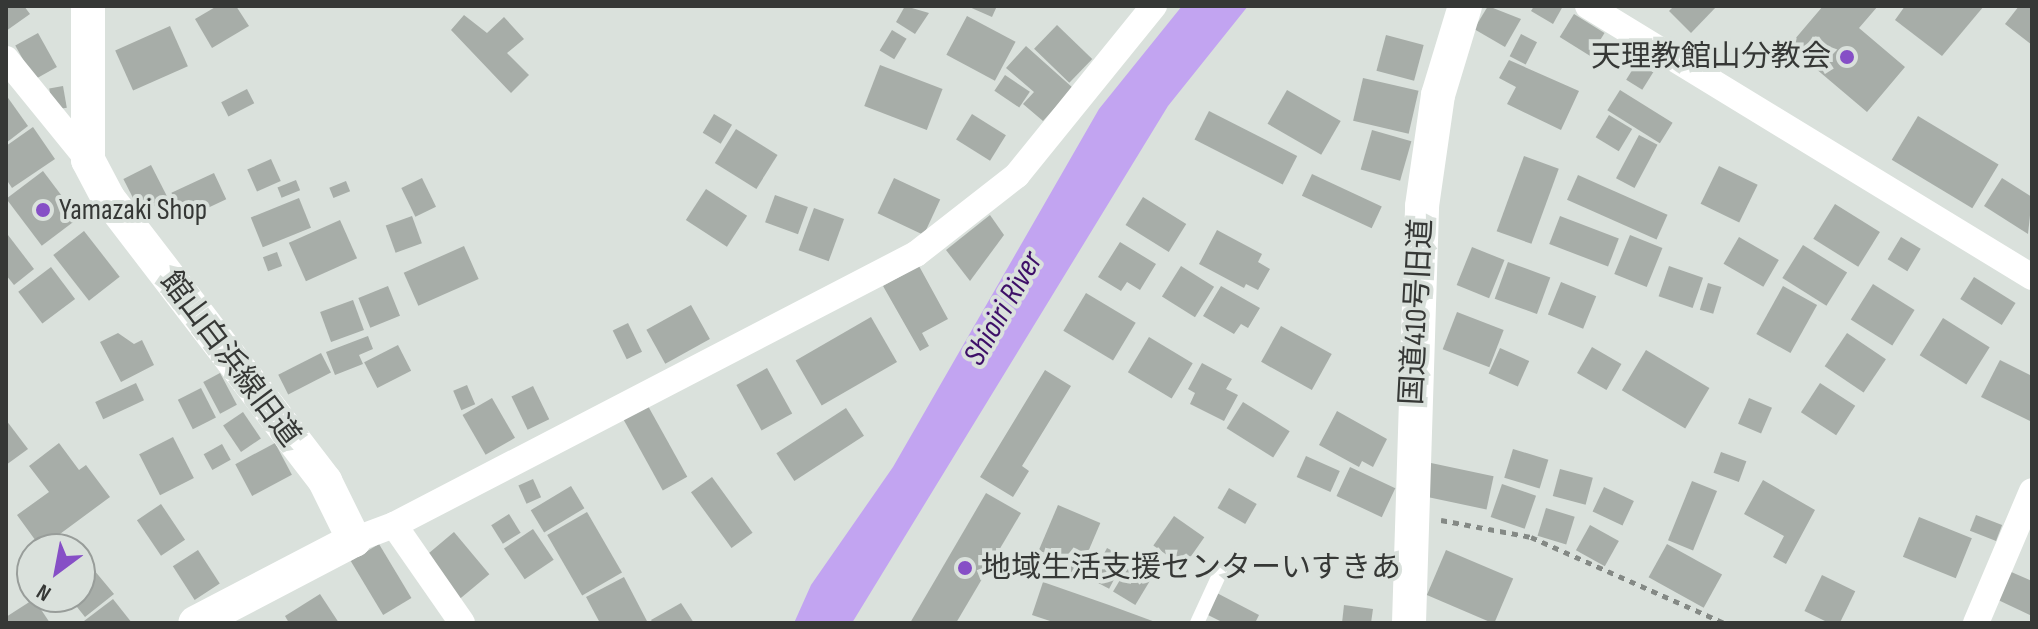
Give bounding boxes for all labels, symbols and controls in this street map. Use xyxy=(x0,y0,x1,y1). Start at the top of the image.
place label: 天理教館山分教会 xyxy=(1591,39,1831,75)
marker: 天理教館山分教会 xyxy=(1838,48,1856,66)
place label: Yamazaki Shop xyxy=(59,192,207,228)
marker: Yamazaki Shop xyxy=(34,201,52,219)
street label: 国道410号旧道 xyxy=(1394,218,1440,406)
water label: Shioiri River xyxy=(956,245,1052,373)
street label: 館山白浜線旧道 xyxy=(152,264,308,454)
north arrow xyxy=(16,533,96,613)
place label: 地域生活支援センターいすきあ xyxy=(981,550,1401,586)
marker: 地域生活支援センターいすきあ xyxy=(956,559,974,577)
text: N xyxy=(32,578,56,607)

